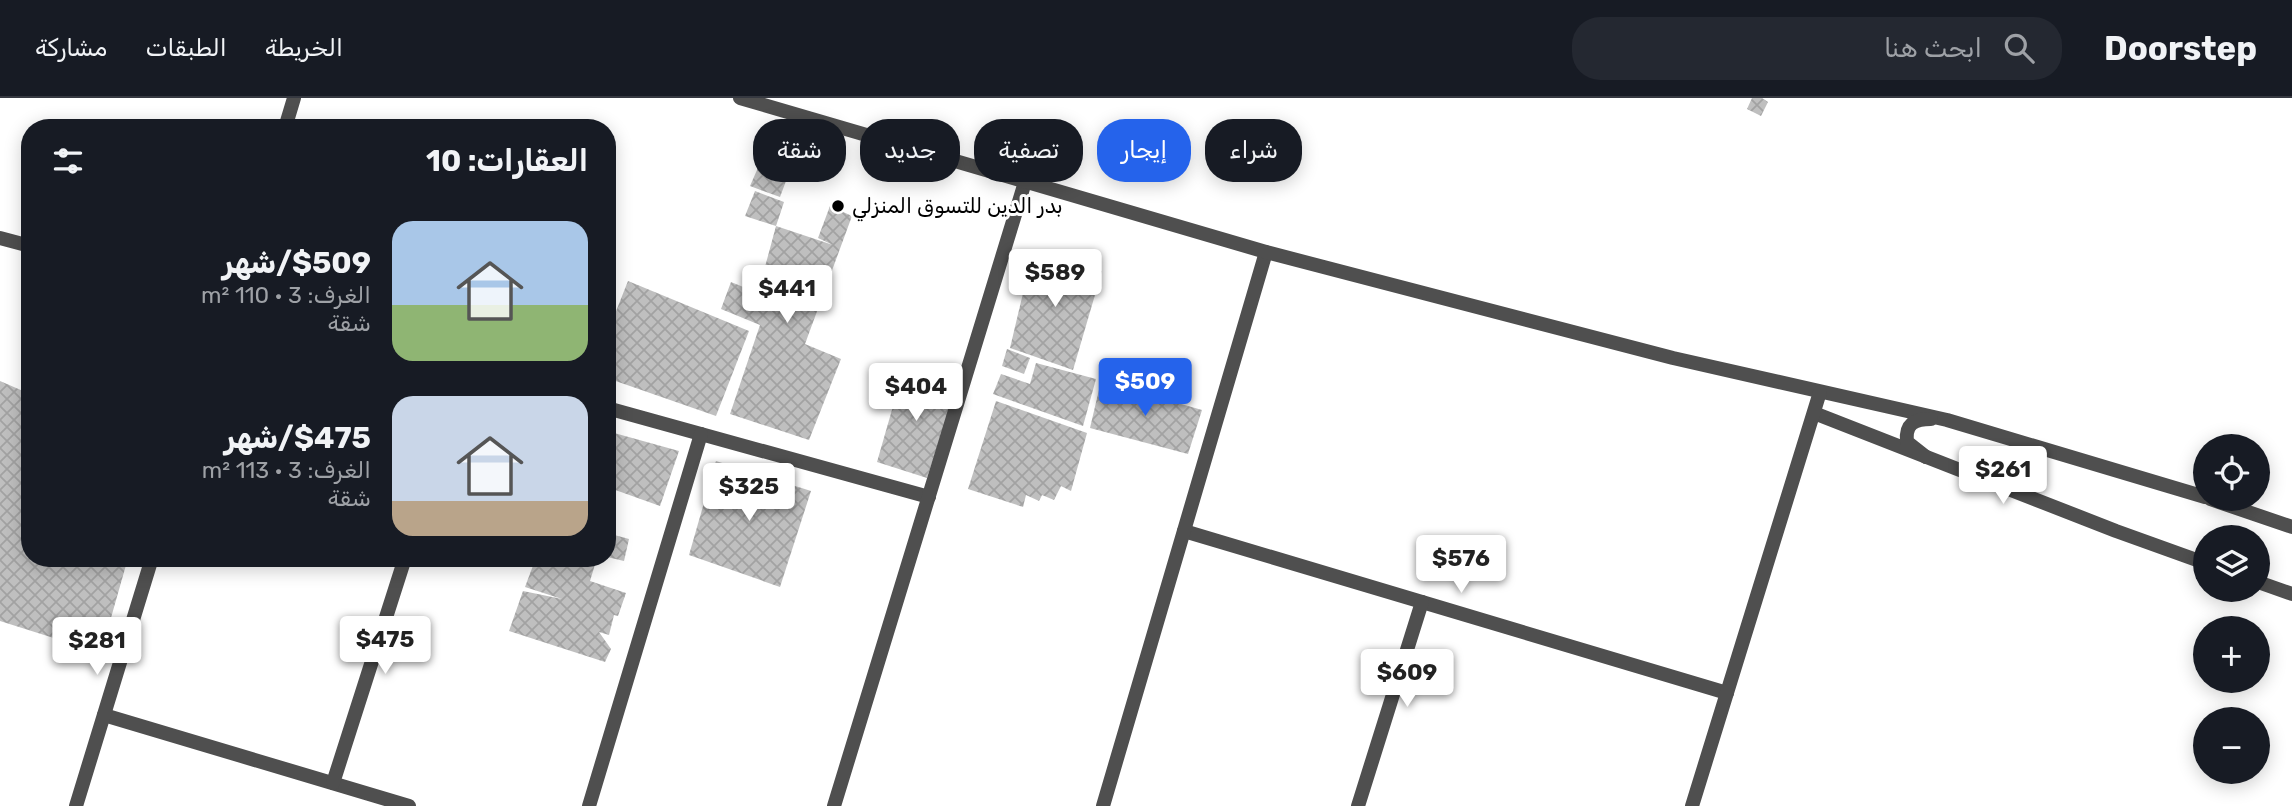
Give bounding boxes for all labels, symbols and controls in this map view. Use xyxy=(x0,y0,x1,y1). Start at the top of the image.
search box xyxy=(1572,17,2062,80)
icon: search xyxy=(2000,29,2038,67)
text: Doorstep xyxy=(2104,29,2257,68)
text: ابحث هنا xyxy=(1884,33,1982,64)
text: مشاركة xyxy=(35,34,107,62)
text: الطبقات xyxy=(145,34,227,62)
text: الخريطة xyxy=(265,34,343,62)
chip: شقة xyxy=(753,119,846,182)
chip: جديد xyxy=(860,119,960,182)
chip: تصفية xyxy=(974,119,1083,182)
chip: إيجار xyxy=(1097,119,1191,182)
chip: شراء xyxy=(1205,119,1302,182)
icon: filters xyxy=(49,142,87,180)
text: العقارات: 10 xyxy=(426,143,588,179)
place label: بدر الدين للتسوق المنزلي xyxy=(852,193,1063,222)
marker: بدر الدين للتسوق المنزلي xyxy=(830,198,846,214)
text: $509/شهر xyxy=(222,245,371,281)
icon: home xyxy=(448,249,532,333)
pin: $589 xyxy=(1014,250,1096,309)
text: $589 xyxy=(1025,258,1085,286)
pin: $441 xyxy=(746,266,828,325)
text: $441 xyxy=(758,274,816,302)
text: الغرف: 3 · 110 m² xyxy=(201,281,371,309)
text: شقة xyxy=(327,309,371,337)
pin: $509 xyxy=(1104,358,1186,418)
pin: $404 xyxy=(875,364,957,423)
text: $509 xyxy=(1115,367,1175,395)
text: $404 xyxy=(885,372,947,400)
text: $475/شهر xyxy=(224,420,371,456)
icon: home xyxy=(448,424,532,508)
map controls xyxy=(2193,434,2270,784)
button: locate xyxy=(2193,434,2270,511)
pin: $261 xyxy=(1962,446,2044,506)
text: $261 xyxy=(1975,455,2031,483)
text: الغرف: 3 · 113 m² xyxy=(202,456,371,484)
pin: $325 xyxy=(708,464,790,523)
text: $325 xyxy=(719,472,779,500)
text: شقة xyxy=(327,484,371,512)
button: layers xyxy=(2193,525,2270,602)
pin: $576 xyxy=(1420,536,1502,595)
text: $576 xyxy=(1432,544,1490,572)
pin: $475 xyxy=(344,616,426,676)
button: + xyxy=(2193,616,2270,693)
pin: $281 xyxy=(56,618,138,677)
text: $475 xyxy=(356,625,414,653)
text: $281 xyxy=(68,626,126,654)
pin: $609 xyxy=(1366,650,1448,709)
text: $609 xyxy=(1377,658,1437,686)
button: − xyxy=(2193,707,2270,784)

